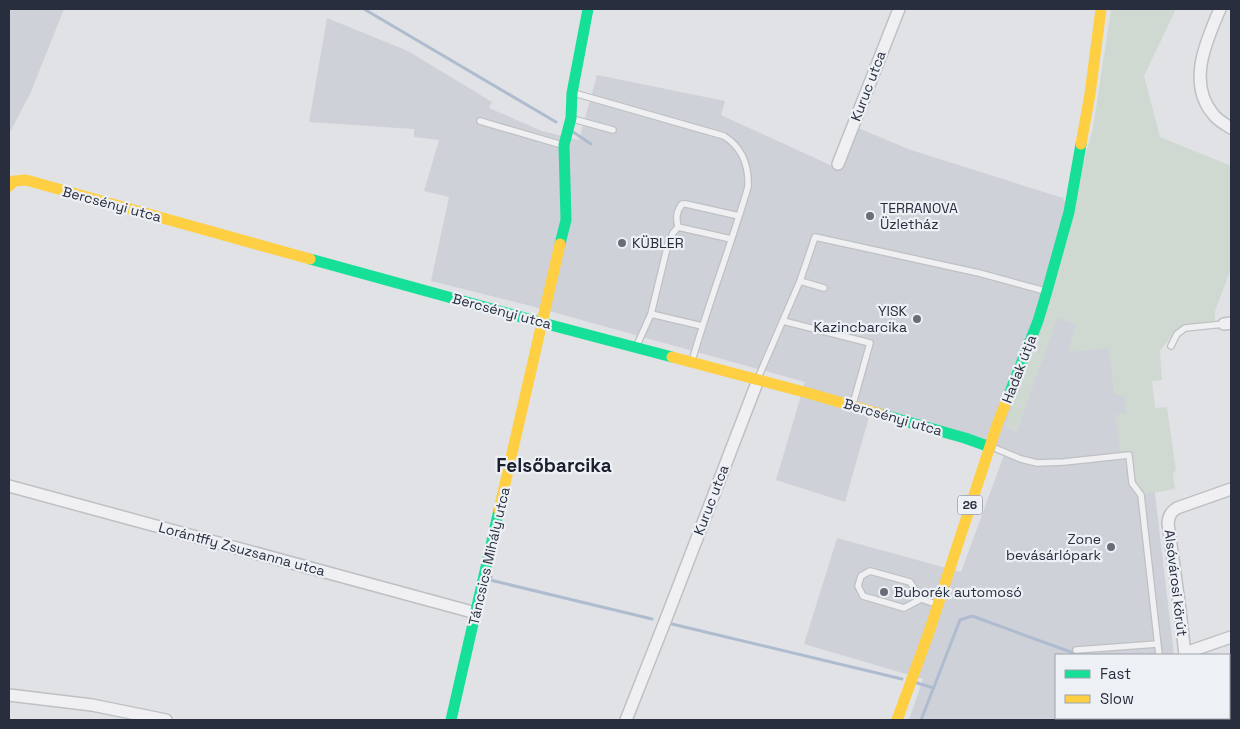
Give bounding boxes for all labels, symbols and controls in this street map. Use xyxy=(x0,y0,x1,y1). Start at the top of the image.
street label: Kuruc utca xyxy=(846,48,890,124)
street label: Bercsényi utca xyxy=(60,182,164,226)
place label: TERRANOVA Üzletház xyxy=(880,199,958,233)
marker: TERRANOVA Üzletház xyxy=(864,210,876,222)
place label: KÜBLER xyxy=(632,234,684,252)
marker: KÜBLER xyxy=(616,237,628,249)
street label: Bercsényi utca xyxy=(450,289,554,333)
place label: YISK Kazincbarcika xyxy=(813,302,907,336)
marker: YISK Kazincbarcika xyxy=(911,313,923,325)
street label: Hadak útja xyxy=(998,332,1040,406)
street label: Bercsényi utca xyxy=(842,394,944,440)
district label: Felsőbarcika xyxy=(496,453,612,478)
street label: Kuruc utca xyxy=(689,462,733,538)
street label: Táncsics Mihály utca xyxy=(464,485,514,627)
road number: 26 xyxy=(958,496,982,514)
street label: Lorántffy Zsuzsanna utca xyxy=(157,518,327,580)
street label: Alsóvárosi körút xyxy=(1161,529,1191,637)
place label: Zone bevásárlópark xyxy=(1006,530,1101,564)
marker: Zone bevásárlópark xyxy=(1105,541,1117,553)
place label: Buborék automosó xyxy=(894,583,1022,601)
marker: Buborék automosó xyxy=(878,586,890,598)
legend xyxy=(1055,654,1230,719)
text: Fast xyxy=(1100,664,1131,683)
text: Slow xyxy=(1100,689,1134,708)

